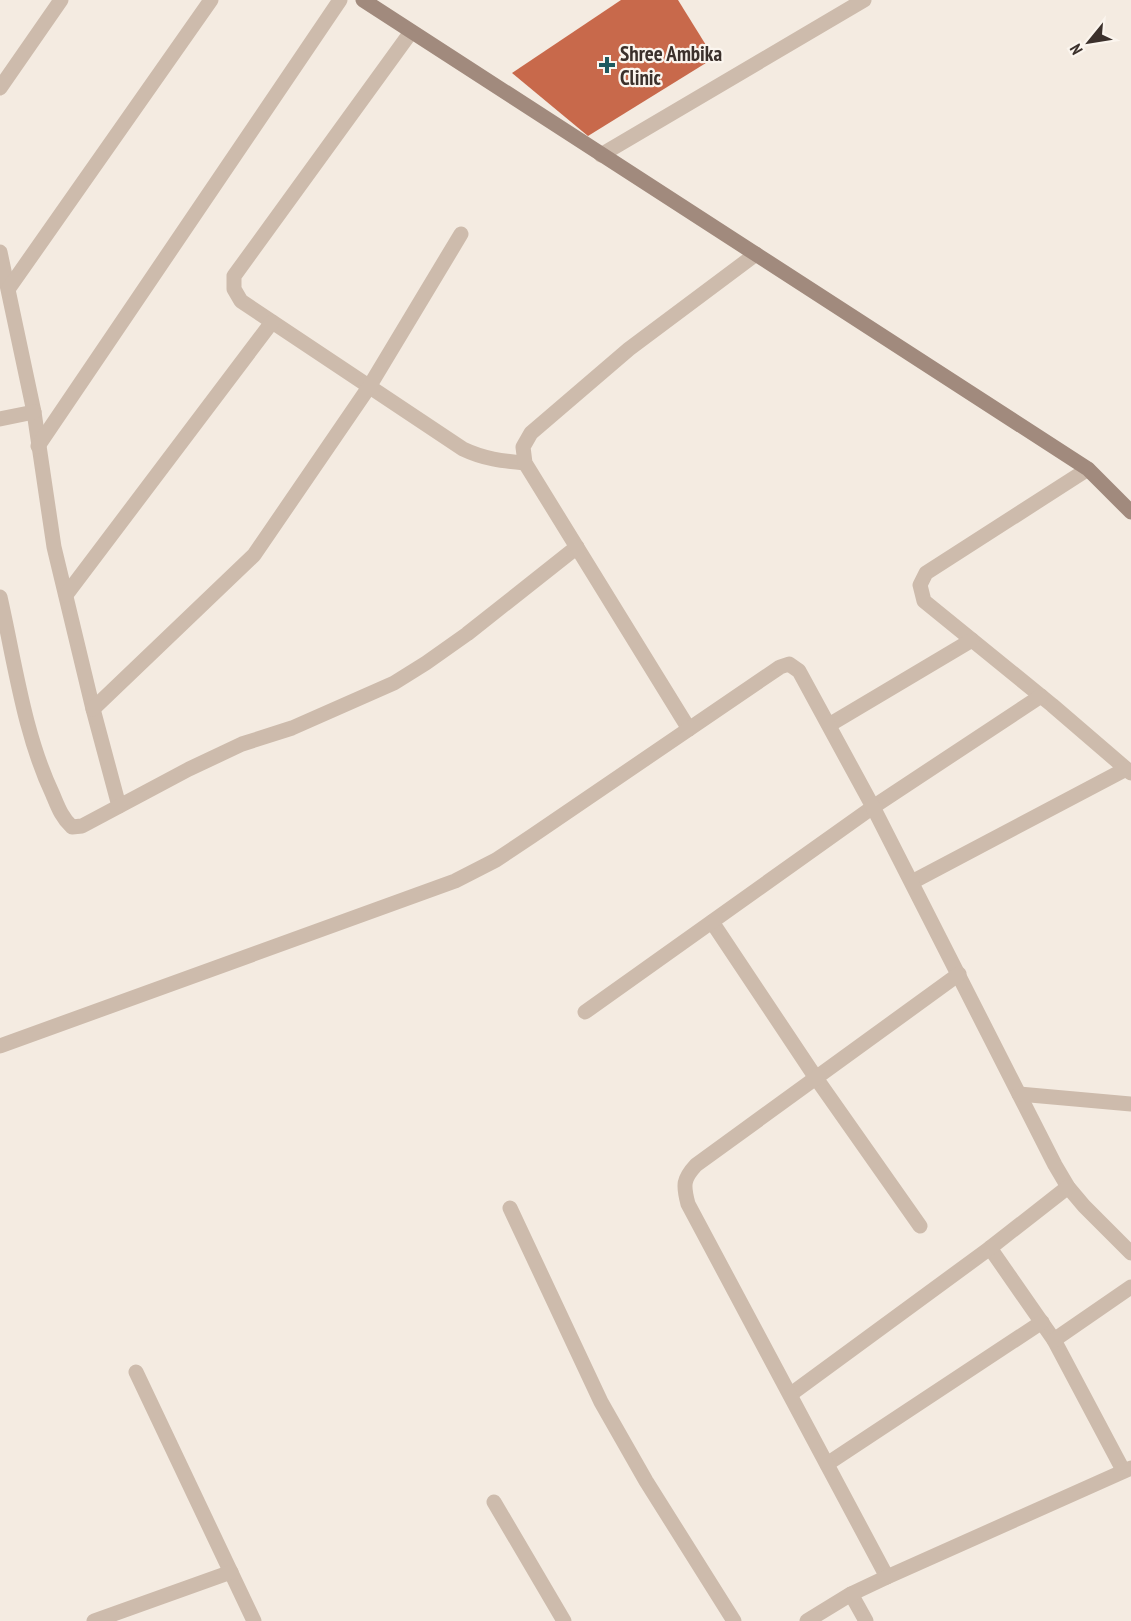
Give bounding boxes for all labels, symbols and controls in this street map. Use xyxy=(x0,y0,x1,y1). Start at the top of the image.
north arrow xyxy=(1059,12,1119,72)
place label: Shree Ambika Clinic xyxy=(620,40,722,91)
text: N xyxy=(1065,41,1087,58)
marker: Shree Ambika Clinic xyxy=(598,56,616,74)

